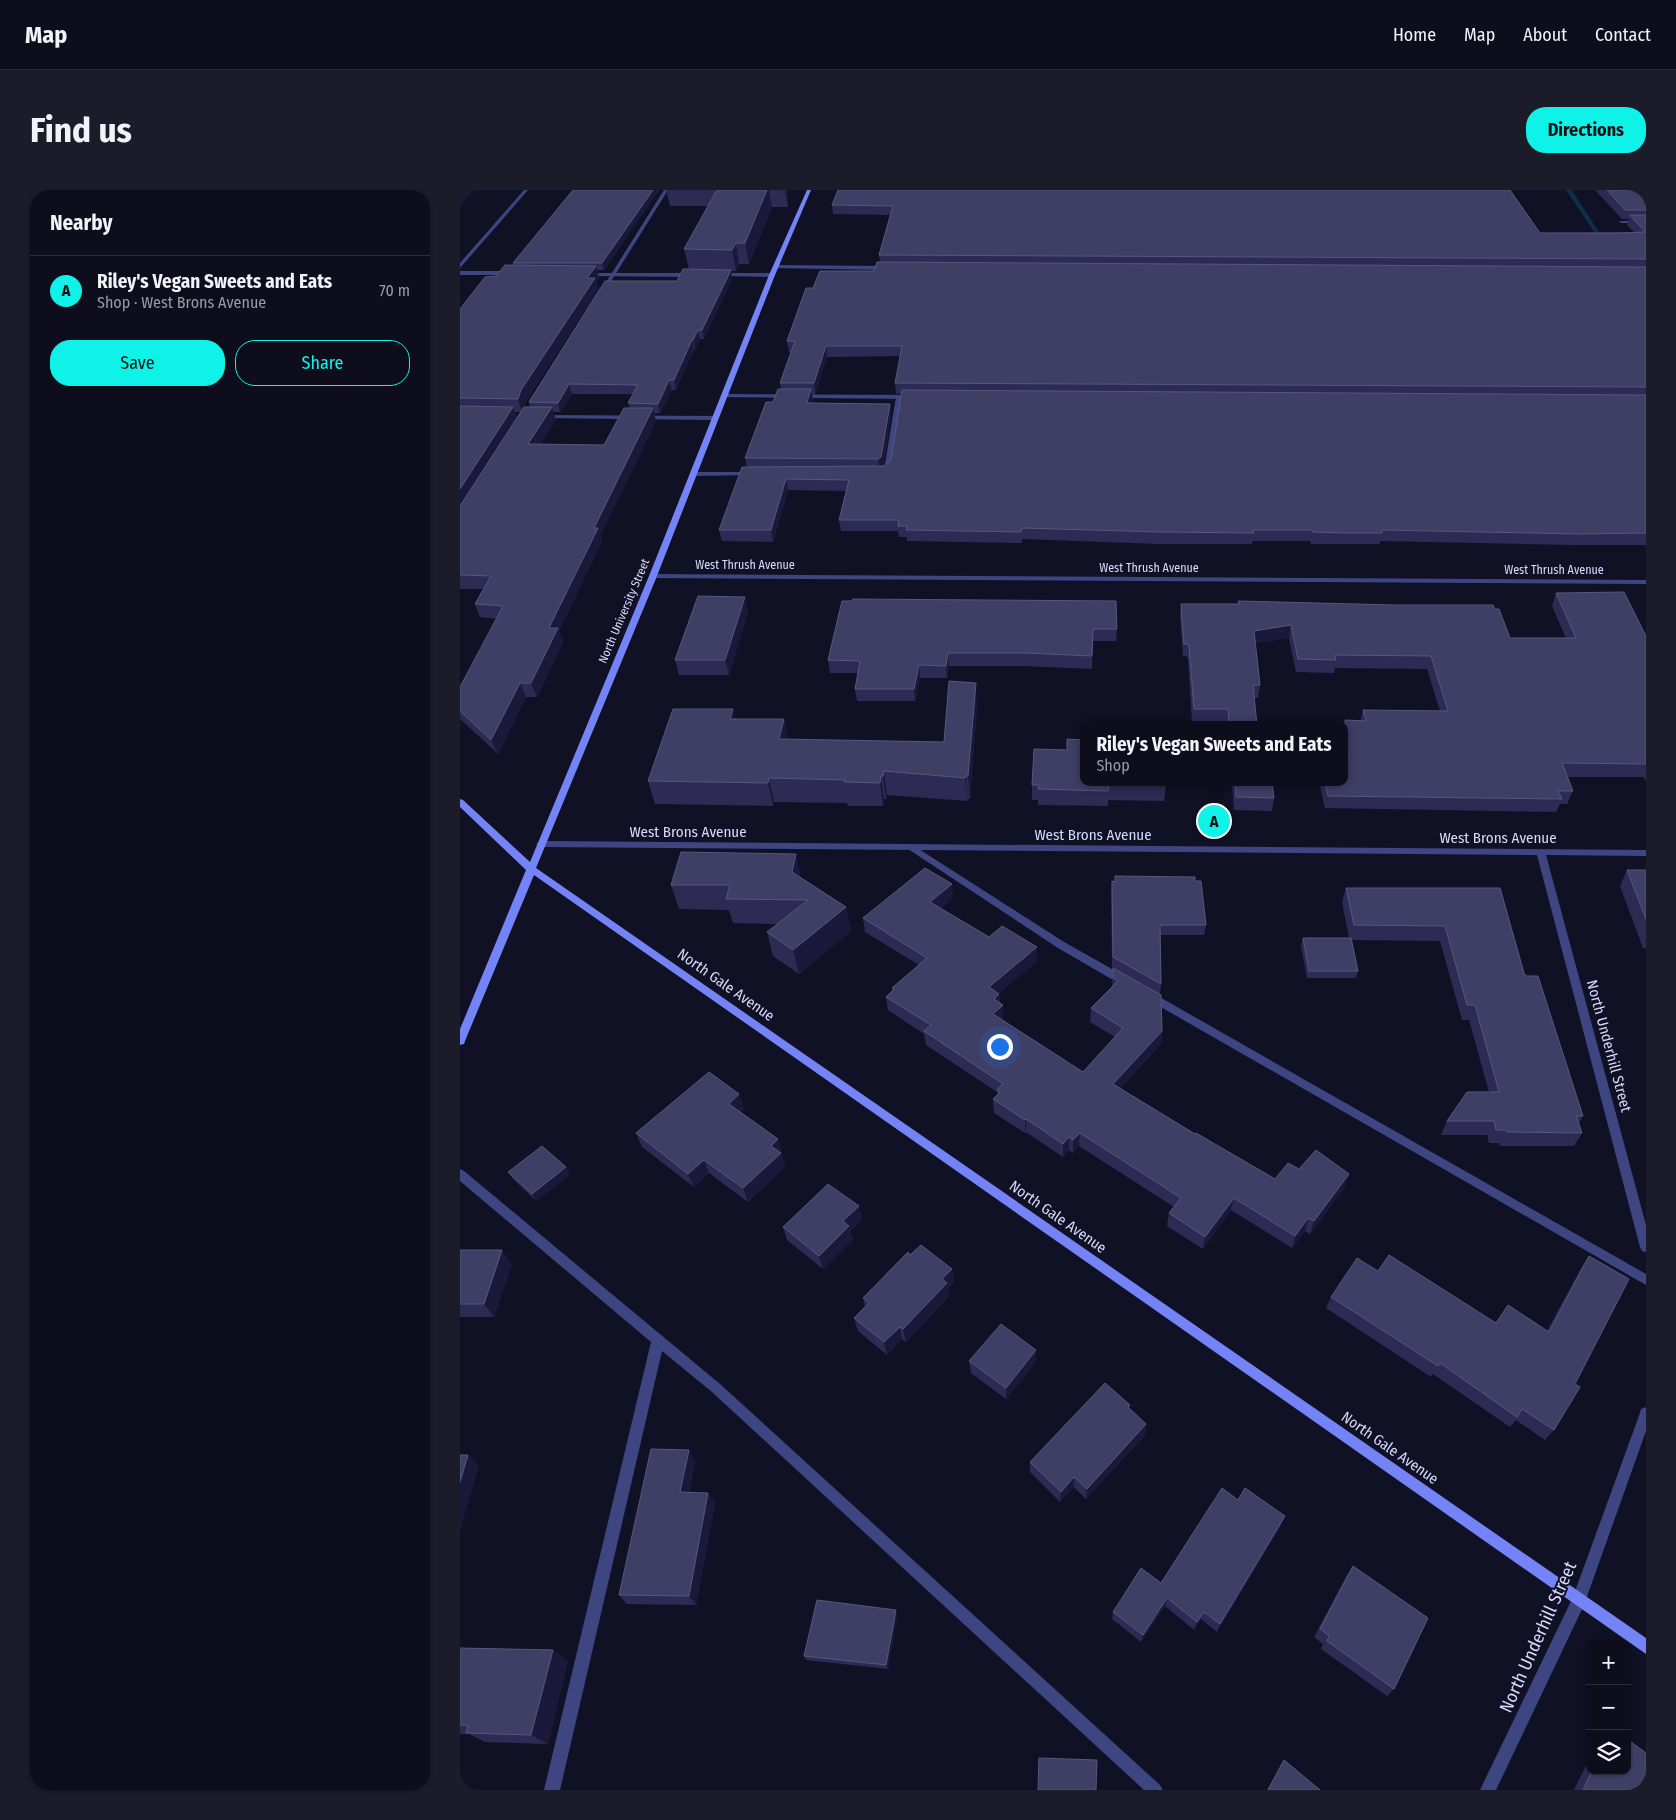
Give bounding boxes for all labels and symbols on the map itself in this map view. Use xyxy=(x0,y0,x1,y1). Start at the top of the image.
street label: North University Street xyxy=(596,557,652,665)
street label: West Thrush Avenue xyxy=(695,558,795,572)
street label: West Thrush Avenue xyxy=(1099,561,1199,575)
street label: West Thrush Avenue xyxy=(1504,563,1604,577)
pin: A xyxy=(1198,802,1230,840)
street label: West Brons Avenue xyxy=(629,823,747,841)
street label: West Brons Avenue xyxy=(1034,826,1152,844)
street label: West Brons Avenue xyxy=(1439,829,1557,847)
street label: North Gale Avenue xyxy=(674,945,778,1025)
street label: North Underhill Street xyxy=(1583,978,1635,1114)
your location xyxy=(987,1034,1013,1060)
street label: North Gale Avenue xyxy=(1006,1177,1110,1257)
street label: North Gale Avenue xyxy=(1338,1408,1442,1488)
street label: North Underhill Street xyxy=(1495,1558,1581,1716)

